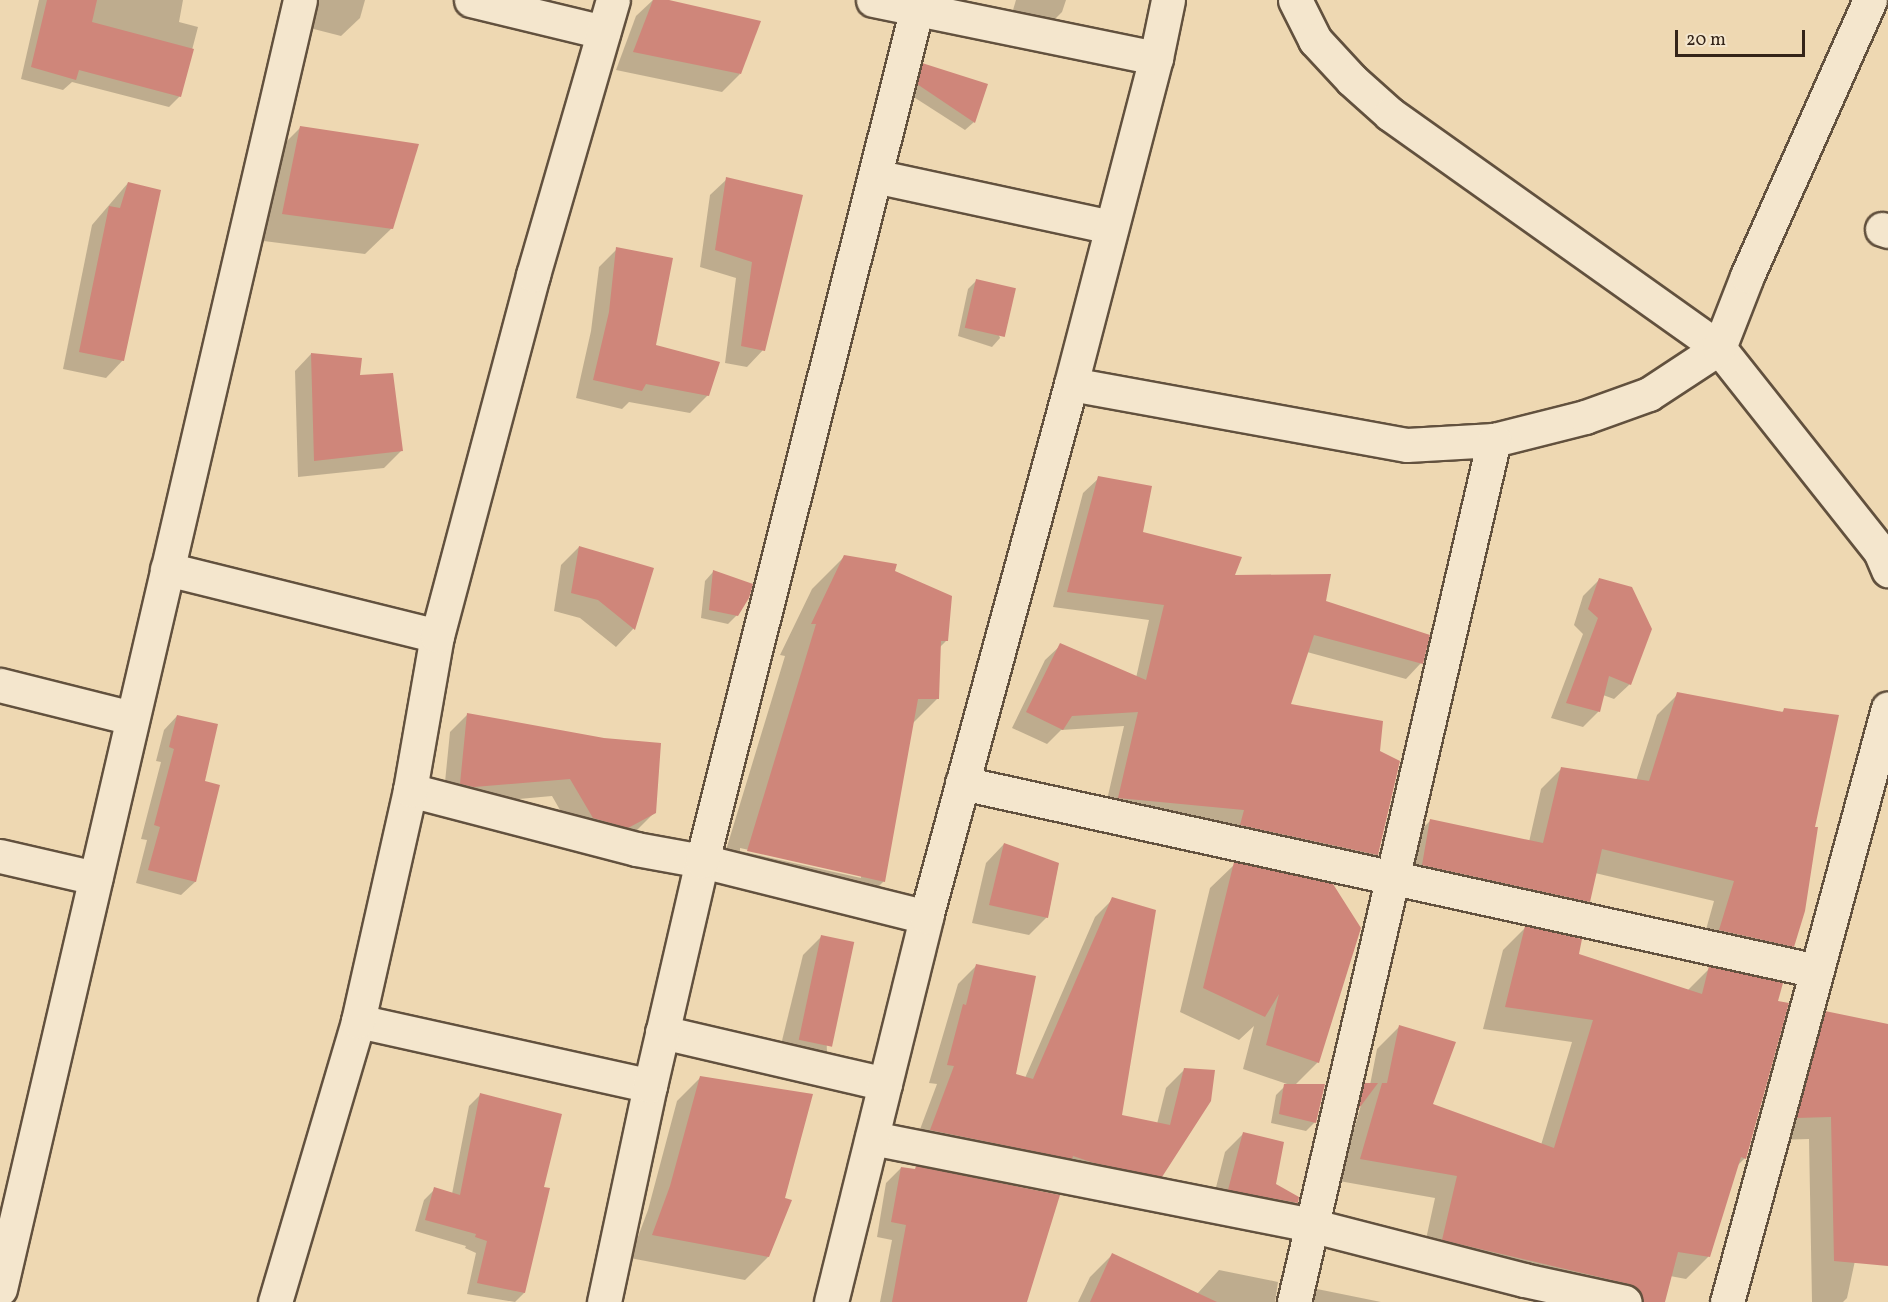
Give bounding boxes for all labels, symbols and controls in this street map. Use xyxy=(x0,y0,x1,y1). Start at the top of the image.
scale bar xyxy=(1678,18,1808,56)
text: 20 m xyxy=(1686,28,1726,53)

